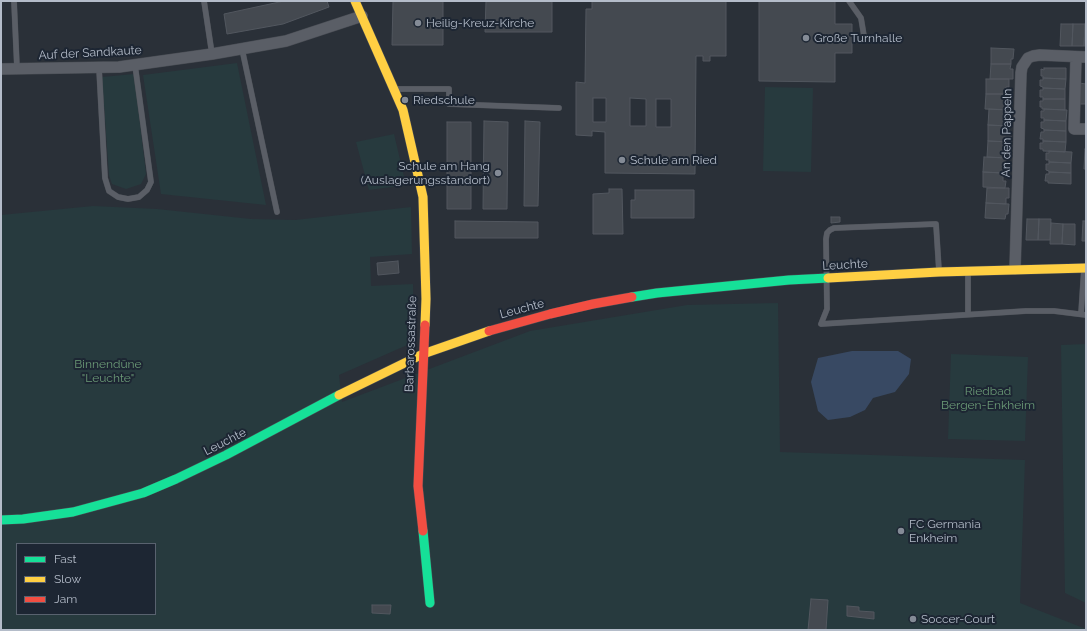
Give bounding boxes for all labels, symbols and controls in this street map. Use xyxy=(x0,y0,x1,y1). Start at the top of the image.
place label: Heilig-Kreuz-Kirche xyxy=(426,16,534,30)
marker: Heilig-Kreuz-Kirche xyxy=(413,18,423,28)
place label: Große Turnhalle xyxy=(814,31,902,45)
marker: Große Turnhalle xyxy=(801,33,811,43)
street label: Auf der Sandkaute xyxy=(38,43,142,63)
street label: An den Pappeln xyxy=(999,88,1015,178)
place label: Riedschule xyxy=(413,93,475,107)
marker: Riedschule xyxy=(400,95,410,105)
place label: Schule am Ried xyxy=(630,153,717,167)
marker: Schule am Ried xyxy=(617,155,627,165)
place label: Schule am Hang (Auslagerungsstandort) xyxy=(361,159,490,187)
marker: Schule am Hang (Auslagerungsstandort) xyxy=(493,168,503,178)
street label: Leuchte xyxy=(822,257,868,273)
street label: Barbarossastraße xyxy=(402,296,420,392)
street label: Leuchte xyxy=(498,296,546,322)
park label: Binnendüne "Leuchte" xyxy=(74,357,142,385)
park label: Riedbad Bergen-Enkheim xyxy=(941,384,1035,412)
street label: Leuchte xyxy=(201,425,249,459)
place label: FC Germania Enkheim xyxy=(909,517,981,545)
marker: FC Germania Enkheim xyxy=(896,526,906,536)
legend xyxy=(16,543,156,615)
text: Fast xyxy=(54,552,77,566)
text: Slow xyxy=(54,572,81,586)
text: Jam xyxy=(54,592,77,606)
place label: Soccer-Court xyxy=(921,612,995,626)
marker: Soccer-Court xyxy=(908,614,918,624)

